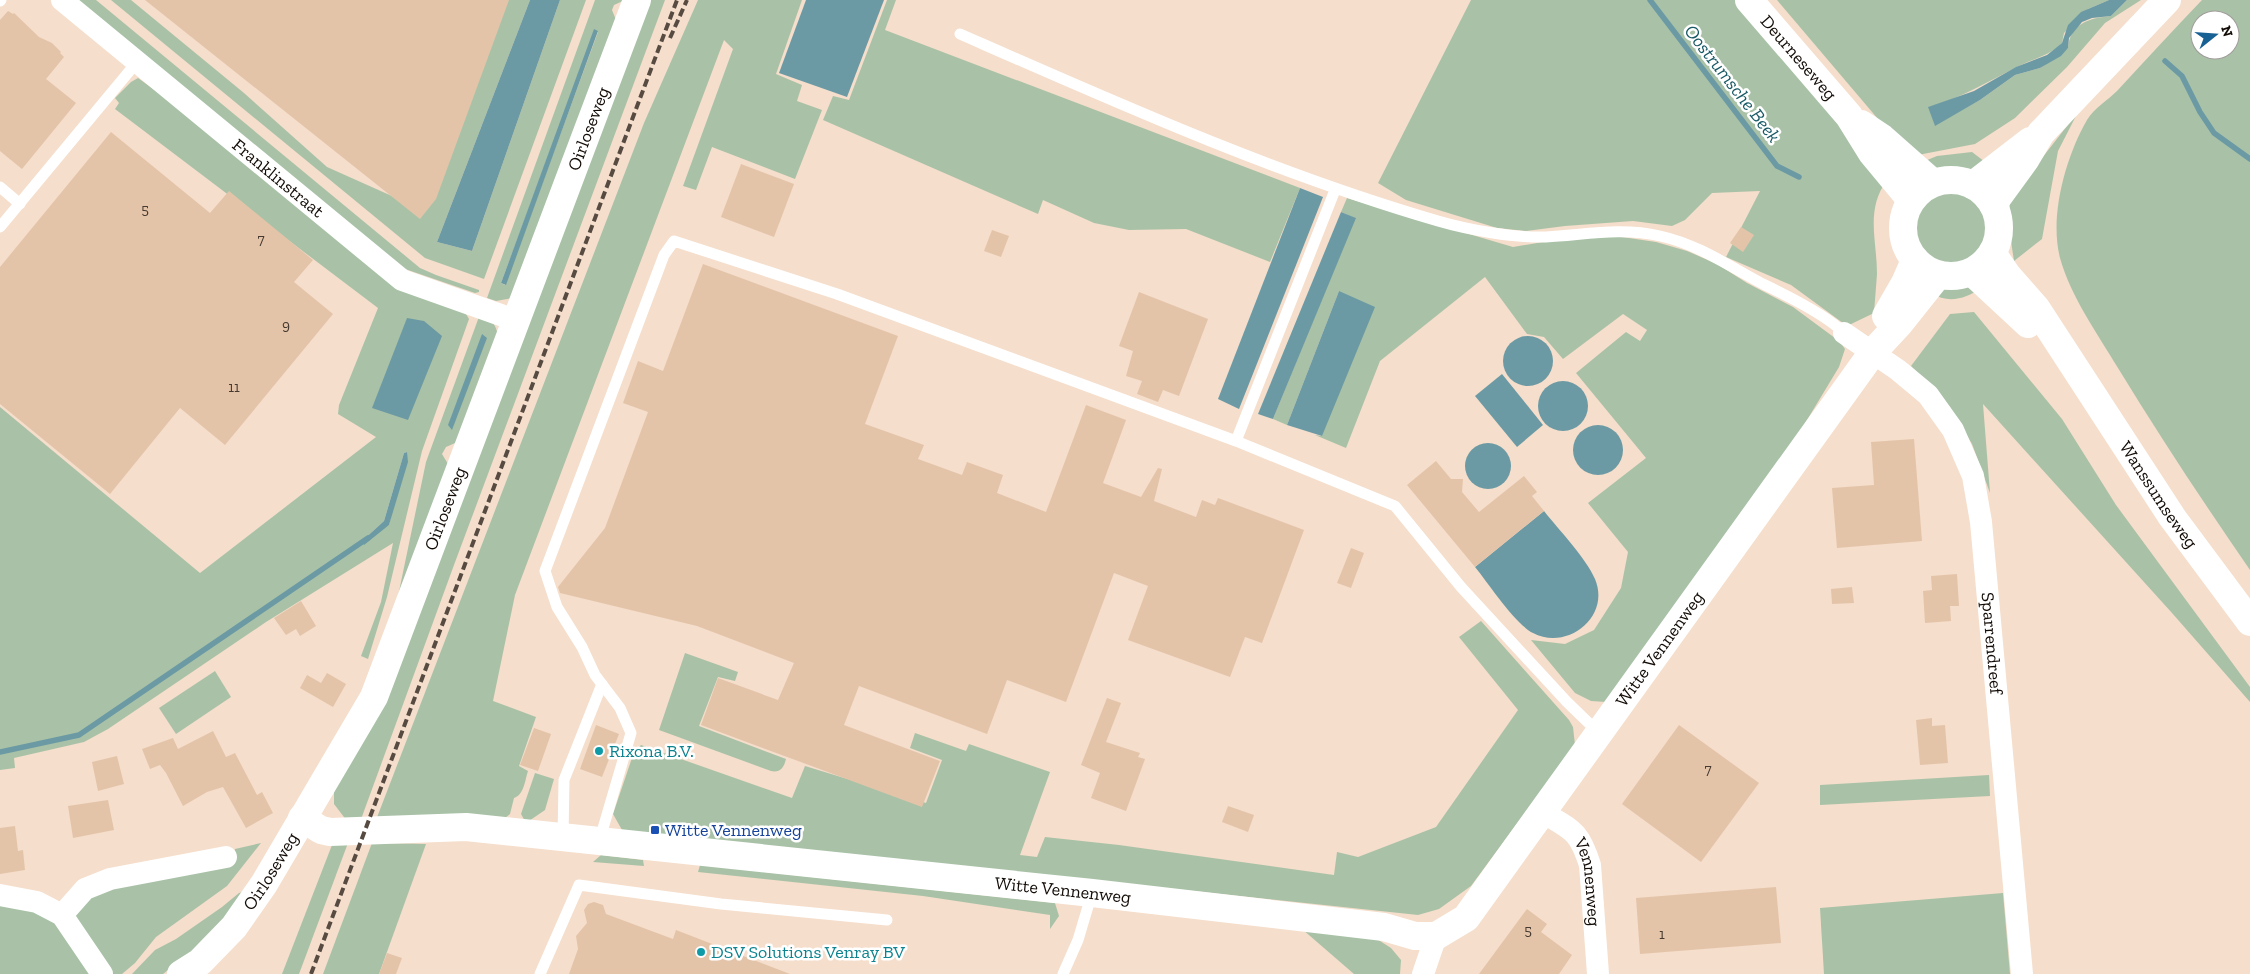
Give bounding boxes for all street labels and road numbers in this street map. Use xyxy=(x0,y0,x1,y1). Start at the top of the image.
street label: Deurneseweg xyxy=(1756,10,1842,105)
street label: Oirloseweg xyxy=(563,84,614,174)
street label: Franklinstraat xyxy=(228,134,329,222)
street label: Wanssumseweg xyxy=(2115,437,2203,553)
street label: Oirloseweg xyxy=(419,464,471,554)
street label: Witte Vennenweg xyxy=(1611,587,1709,711)
street label: Sparrendreef xyxy=(1976,591,2008,696)
street label: Oirloseweg xyxy=(238,828,303,915)
street label: Vennenweg xyxy=(1569,833,1605,927)
street label: Witte Vennenweg xyxy=(994,872,1132,908)

